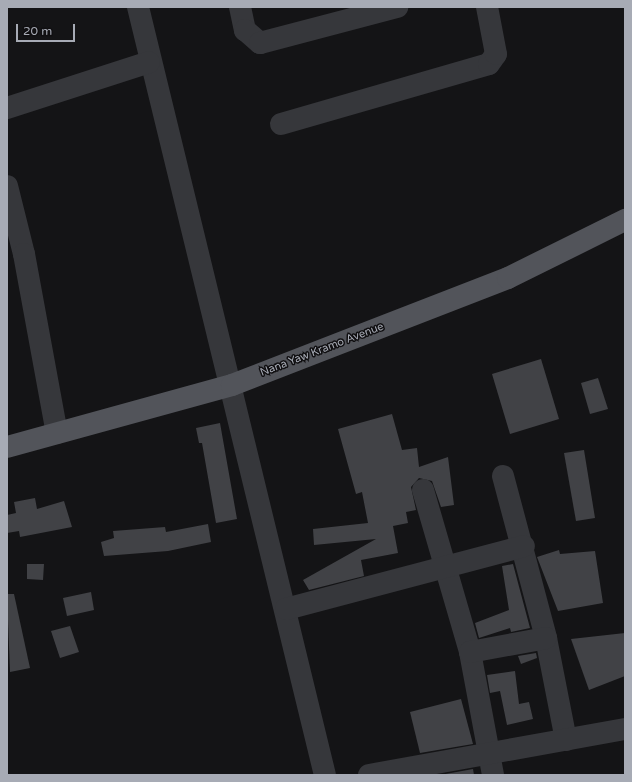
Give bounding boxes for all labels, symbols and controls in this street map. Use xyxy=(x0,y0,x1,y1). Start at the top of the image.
scale bar xyxy=(18,16,77,42)
text: 20 m xyxy=(23,24,52,38)
street label: Nana Yaw Kramo Avenue xyxy=(258,320,386,380)

